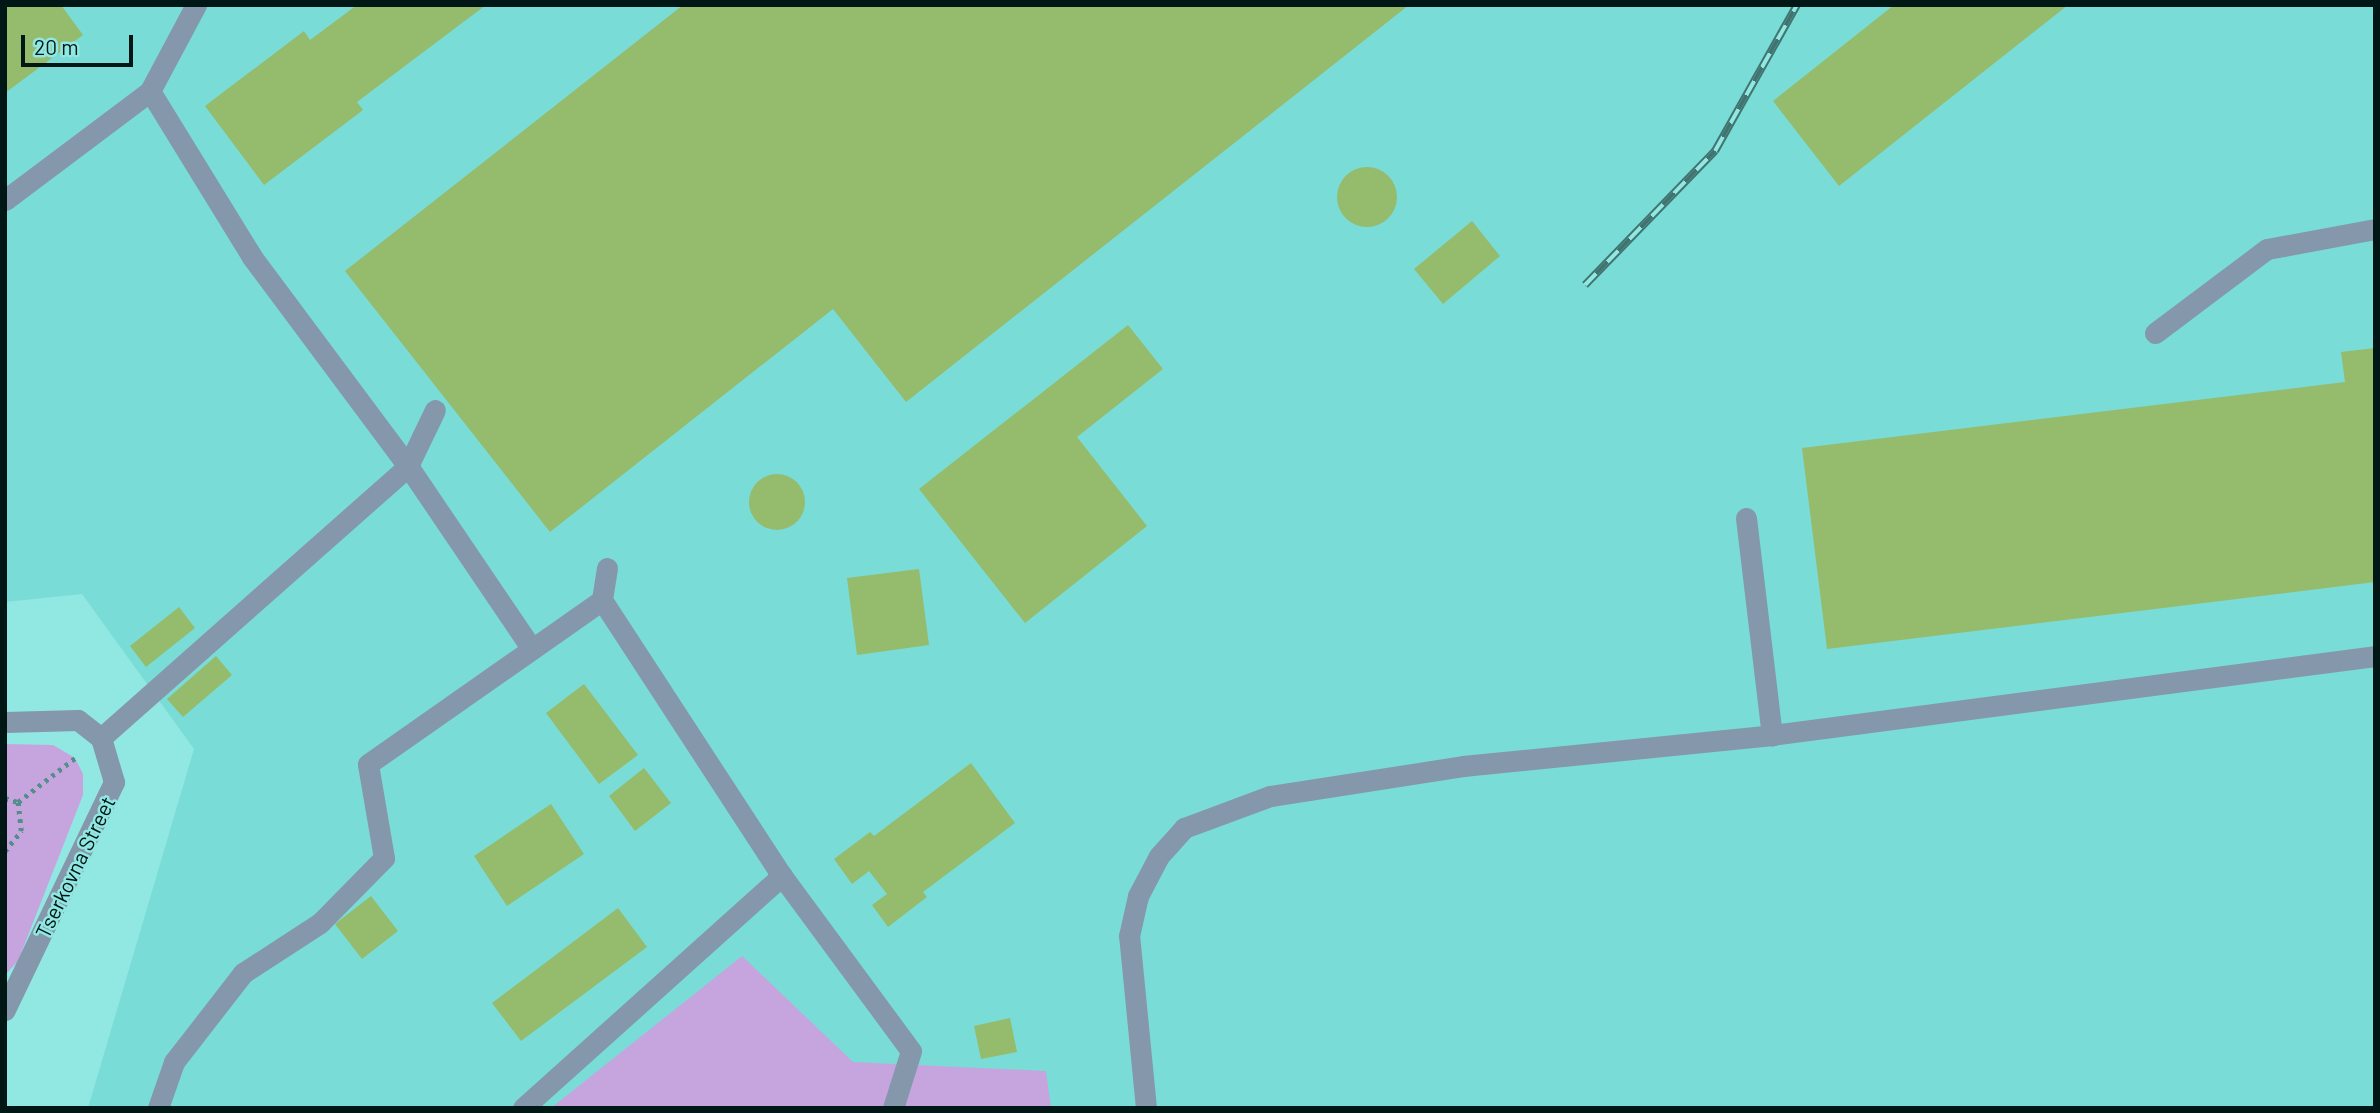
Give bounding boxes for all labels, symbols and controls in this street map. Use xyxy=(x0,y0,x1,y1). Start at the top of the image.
scale bar xyxy=(24,21,136,65)
text: 20 m xyxy=(34,34,79,59)
street label: Tserkovna Street xyxy=(30,792,120,942)

